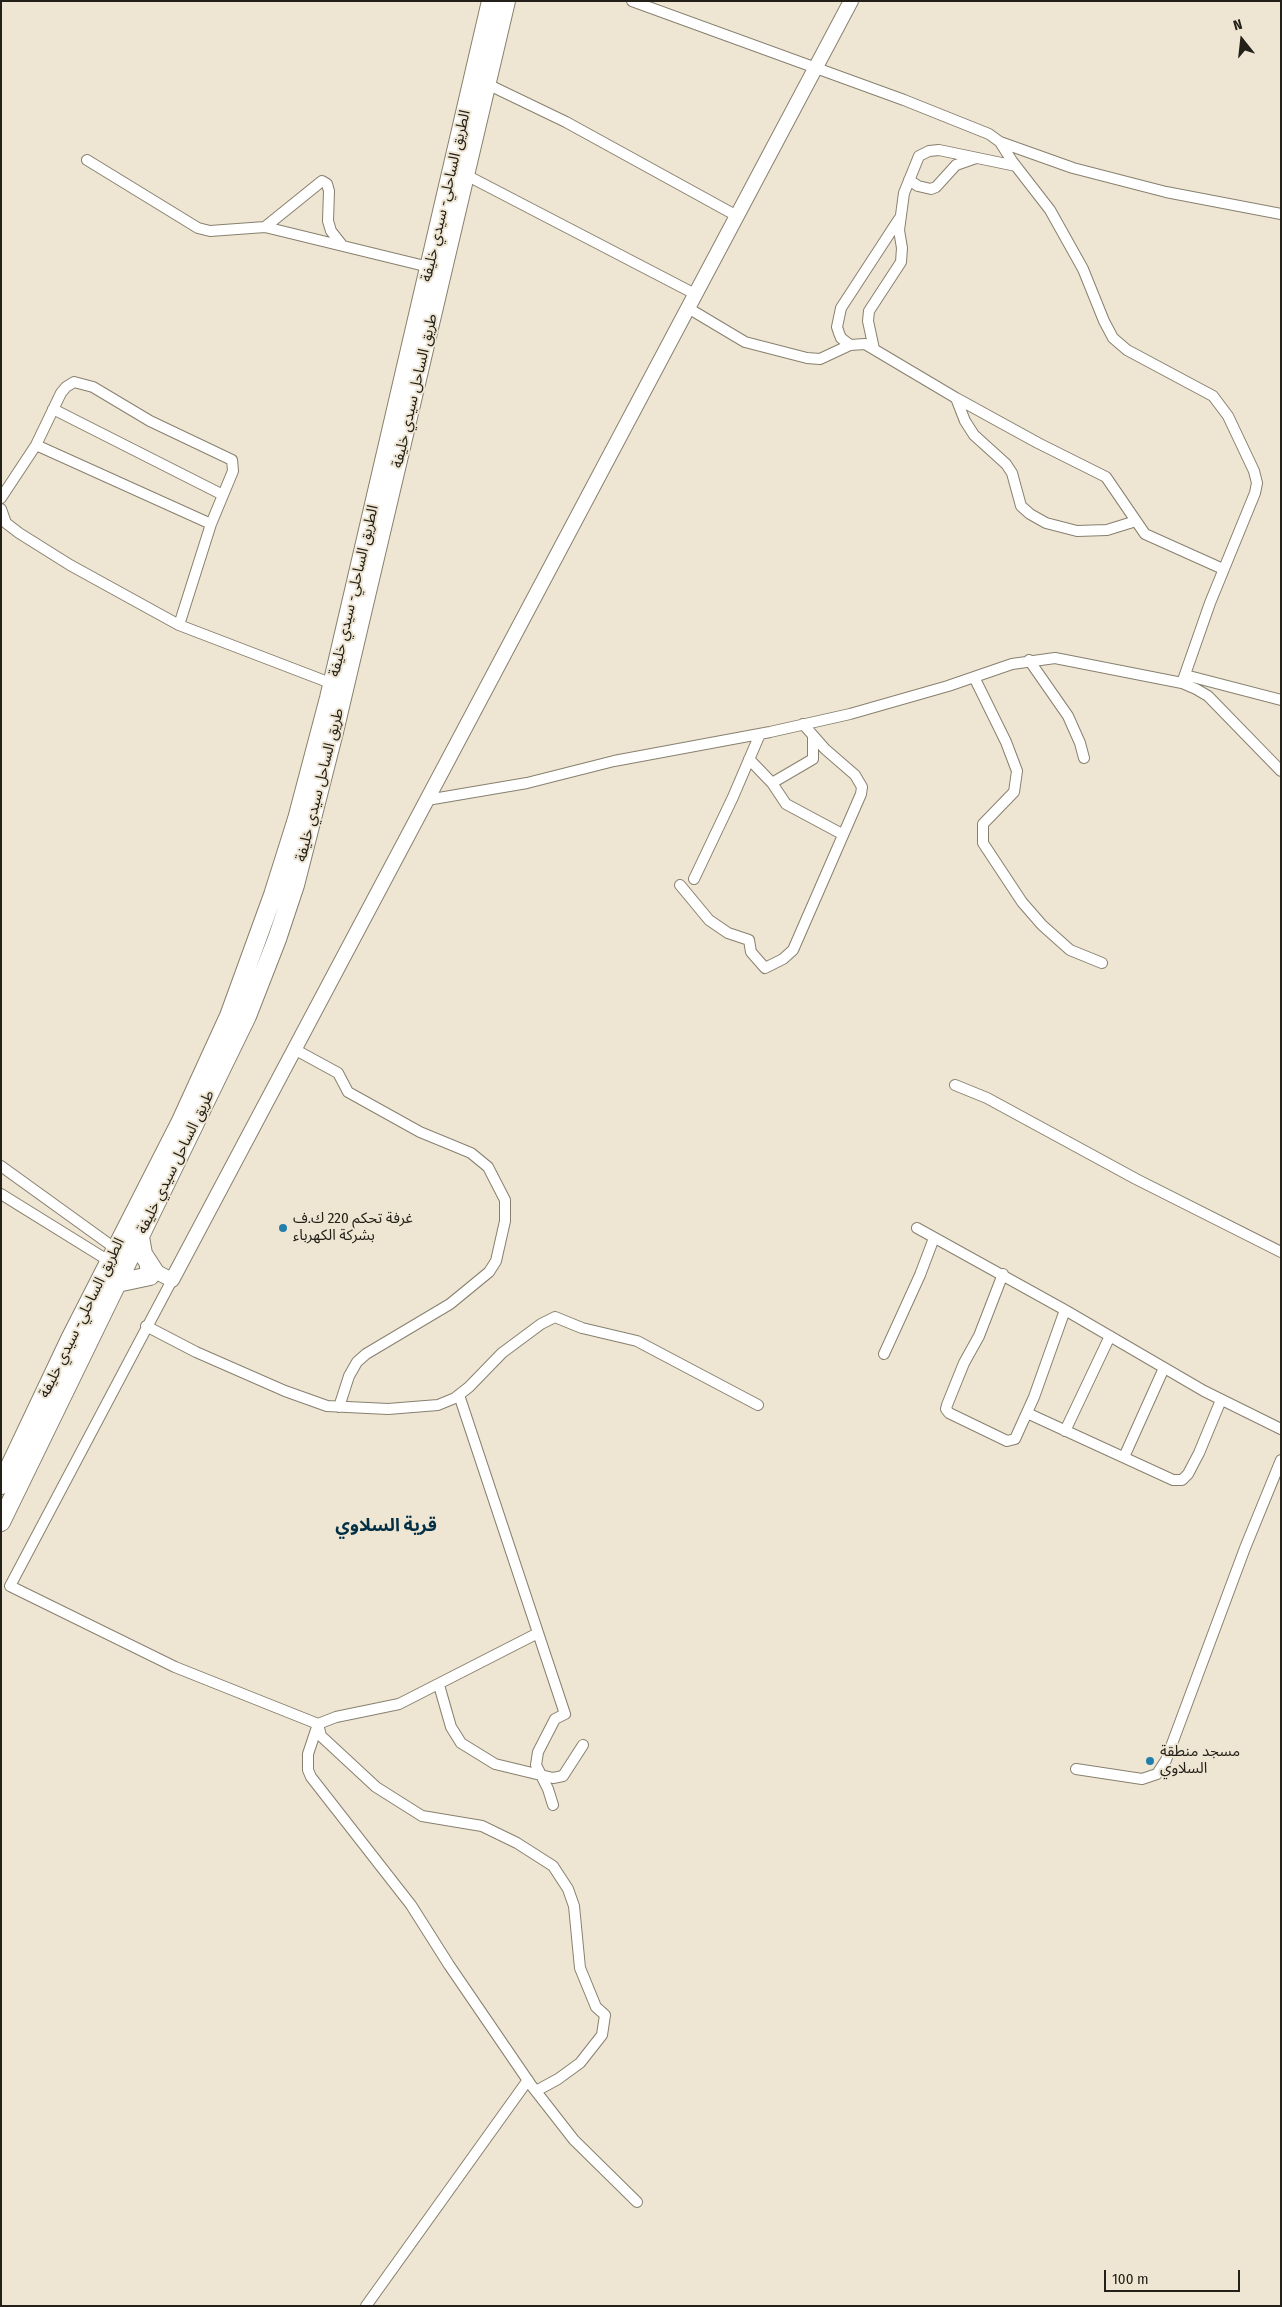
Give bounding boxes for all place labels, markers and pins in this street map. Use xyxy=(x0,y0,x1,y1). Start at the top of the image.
place label: غرفة تحكم 220 ك.ف بشركة الكهرباء xyxy=(293,1210,413,1245)
marker: غرفة تحكم 220 ك.ف بشركة الكهرباء xyxy=(277,1222,289,1234)
place label: مسجد منطقة السلاوي xyxy=(1160,1743,1240,1778)
marker: مسجد منطقة السلاوي xyxy=(1144,1755,1156,1767)

